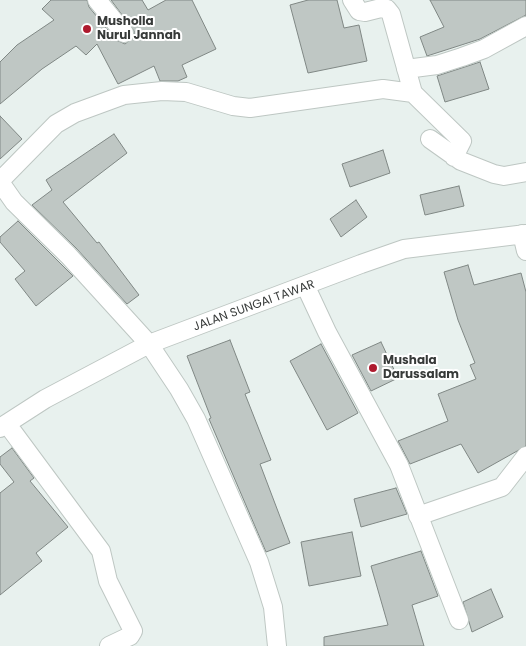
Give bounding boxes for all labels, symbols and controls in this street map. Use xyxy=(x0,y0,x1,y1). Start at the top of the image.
place label: Musholla Nurul Jannah xyxy=(97,15,181,43)
marker: Musholla Nurul Jannah xyxy=(81,23,93,35)
street label: JALAN SUNGAI TAWAR xyxy=(191,277,317,335)
place label: Mushala Darussalam xyxy=(383,354,459,382)
marker: Mushala Darussalam xyxy=(367,362,379,374)

